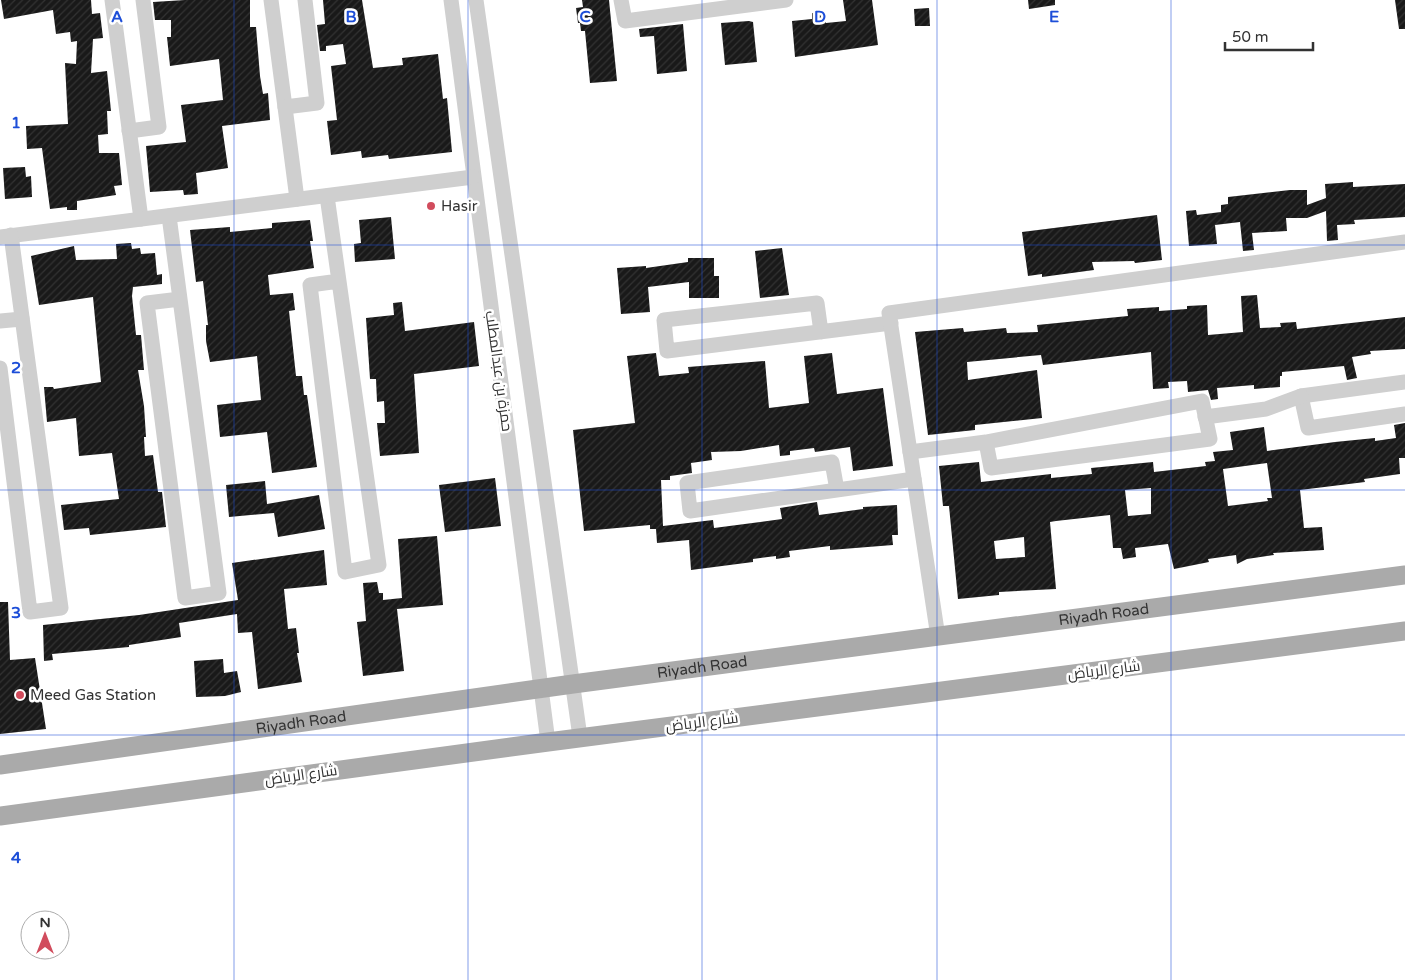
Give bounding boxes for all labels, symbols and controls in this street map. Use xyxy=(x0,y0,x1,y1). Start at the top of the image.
text: A xyxy=(111,7,123,27)
text: B xyxy=(345,7,357,27)
text: C xyxy=(579,7,591,27)
text: D xyxy=(814,7,826,27)
text: E xyxy=(1049,7,1059,27)
scale bar xyxy=(1225,20,1312,52)
text: 50 m xyxy=(1232,28,1269,46)
text: 1 xyxy=(11,113,21,133)
place label: Hasir xyxy=(441,197,478,215)
marker: Hasir xyxy=(425,200,437,212)
street label: حمزة بن عبدالمطلب xyxy=(481,309,516,433)
text: 2 xyxy=(11,358,21,378)
street label: Riyadh Road xyxy=(1057,600,1150,629)
text: 3 xyxy=(11,603,21,623)
street label: Riyadh Road xyxy=(656,652,749,682)
street label: شارع الرياض xyxy=(1067,657,1142,685)
place label: Meed Gas Station xyxy=(30,686,156,704)
marker: Meed Gas Station xyxy=(14,689,26,701)
street label: Riyadh Road xyxy=(255,707,347,738)
street label: شارع الرياض xyxy=(665,709,740,737)
street label: شارع الرياض xyxy=(264,761,339,791)
text: 4 xyxy=(11,848,21,868)
north arrow xyxy=(20,910,70,960)
text: N xyxy=(39,914,51,931)

